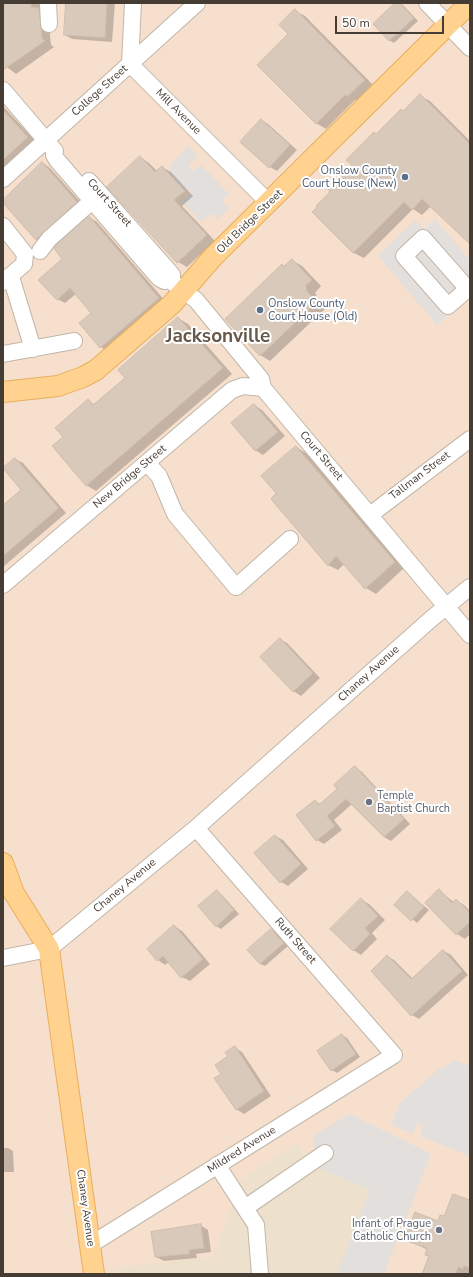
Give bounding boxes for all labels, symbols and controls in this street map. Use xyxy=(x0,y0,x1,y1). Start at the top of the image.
scale bar xyxy=(337,8,446,34)
text: 50 m xyxy=(342,15,370,31)
street label: College Street xyxy=(69,62,131,120)
street label: Mill Avenue xyxy=(153,87,203,137)
place label: Onslow County Court House (New) xyxy=(302,164,397,190)
marker: Onslow County Court House (New) xyxy=(400,172,410,182)
street label: Court Street xyxy=(84,176,134,230)
street label: Old Bridge Street xyxy=(214,187,286,257)
place label: Onslow County Court House (Old) xyxy=(268,297,358,323)
marker: Onslow County Court House (Old) xyxy=(255,305,265,315)
district label: Jacksonville xyxy=(166,326,270,348)
street label: Court Street xyxy=(297,429,345,483)
street label: New Bridge Street xyxy=(91,443,169,511)
street label: Tallman Street xyxy=(387,449,453,503)
street label: Chaney Avenue xyxy=(336,643,402,705)
place label: Temple Baptist Church xyxy=(377,789,450,815)
marker: Temple Baptist Church xyxy=(364,797,374,807)
street label: Chaney Avenue xyxy=(91,856,159,916)
street label: Ruth Street xyxy=(271,915,319,967)
street label: Mildred Avenue xyxy=(205,1124,279,1176)
street label: Chaney Avenue xyxy=(73,1169,97,1247)
place label: Infant of Prague Catholic Church xyxy=(352,1217,431,1243)
marker: Infant of Prague Catholic Church xyxy=(434,1225,444,1235)

